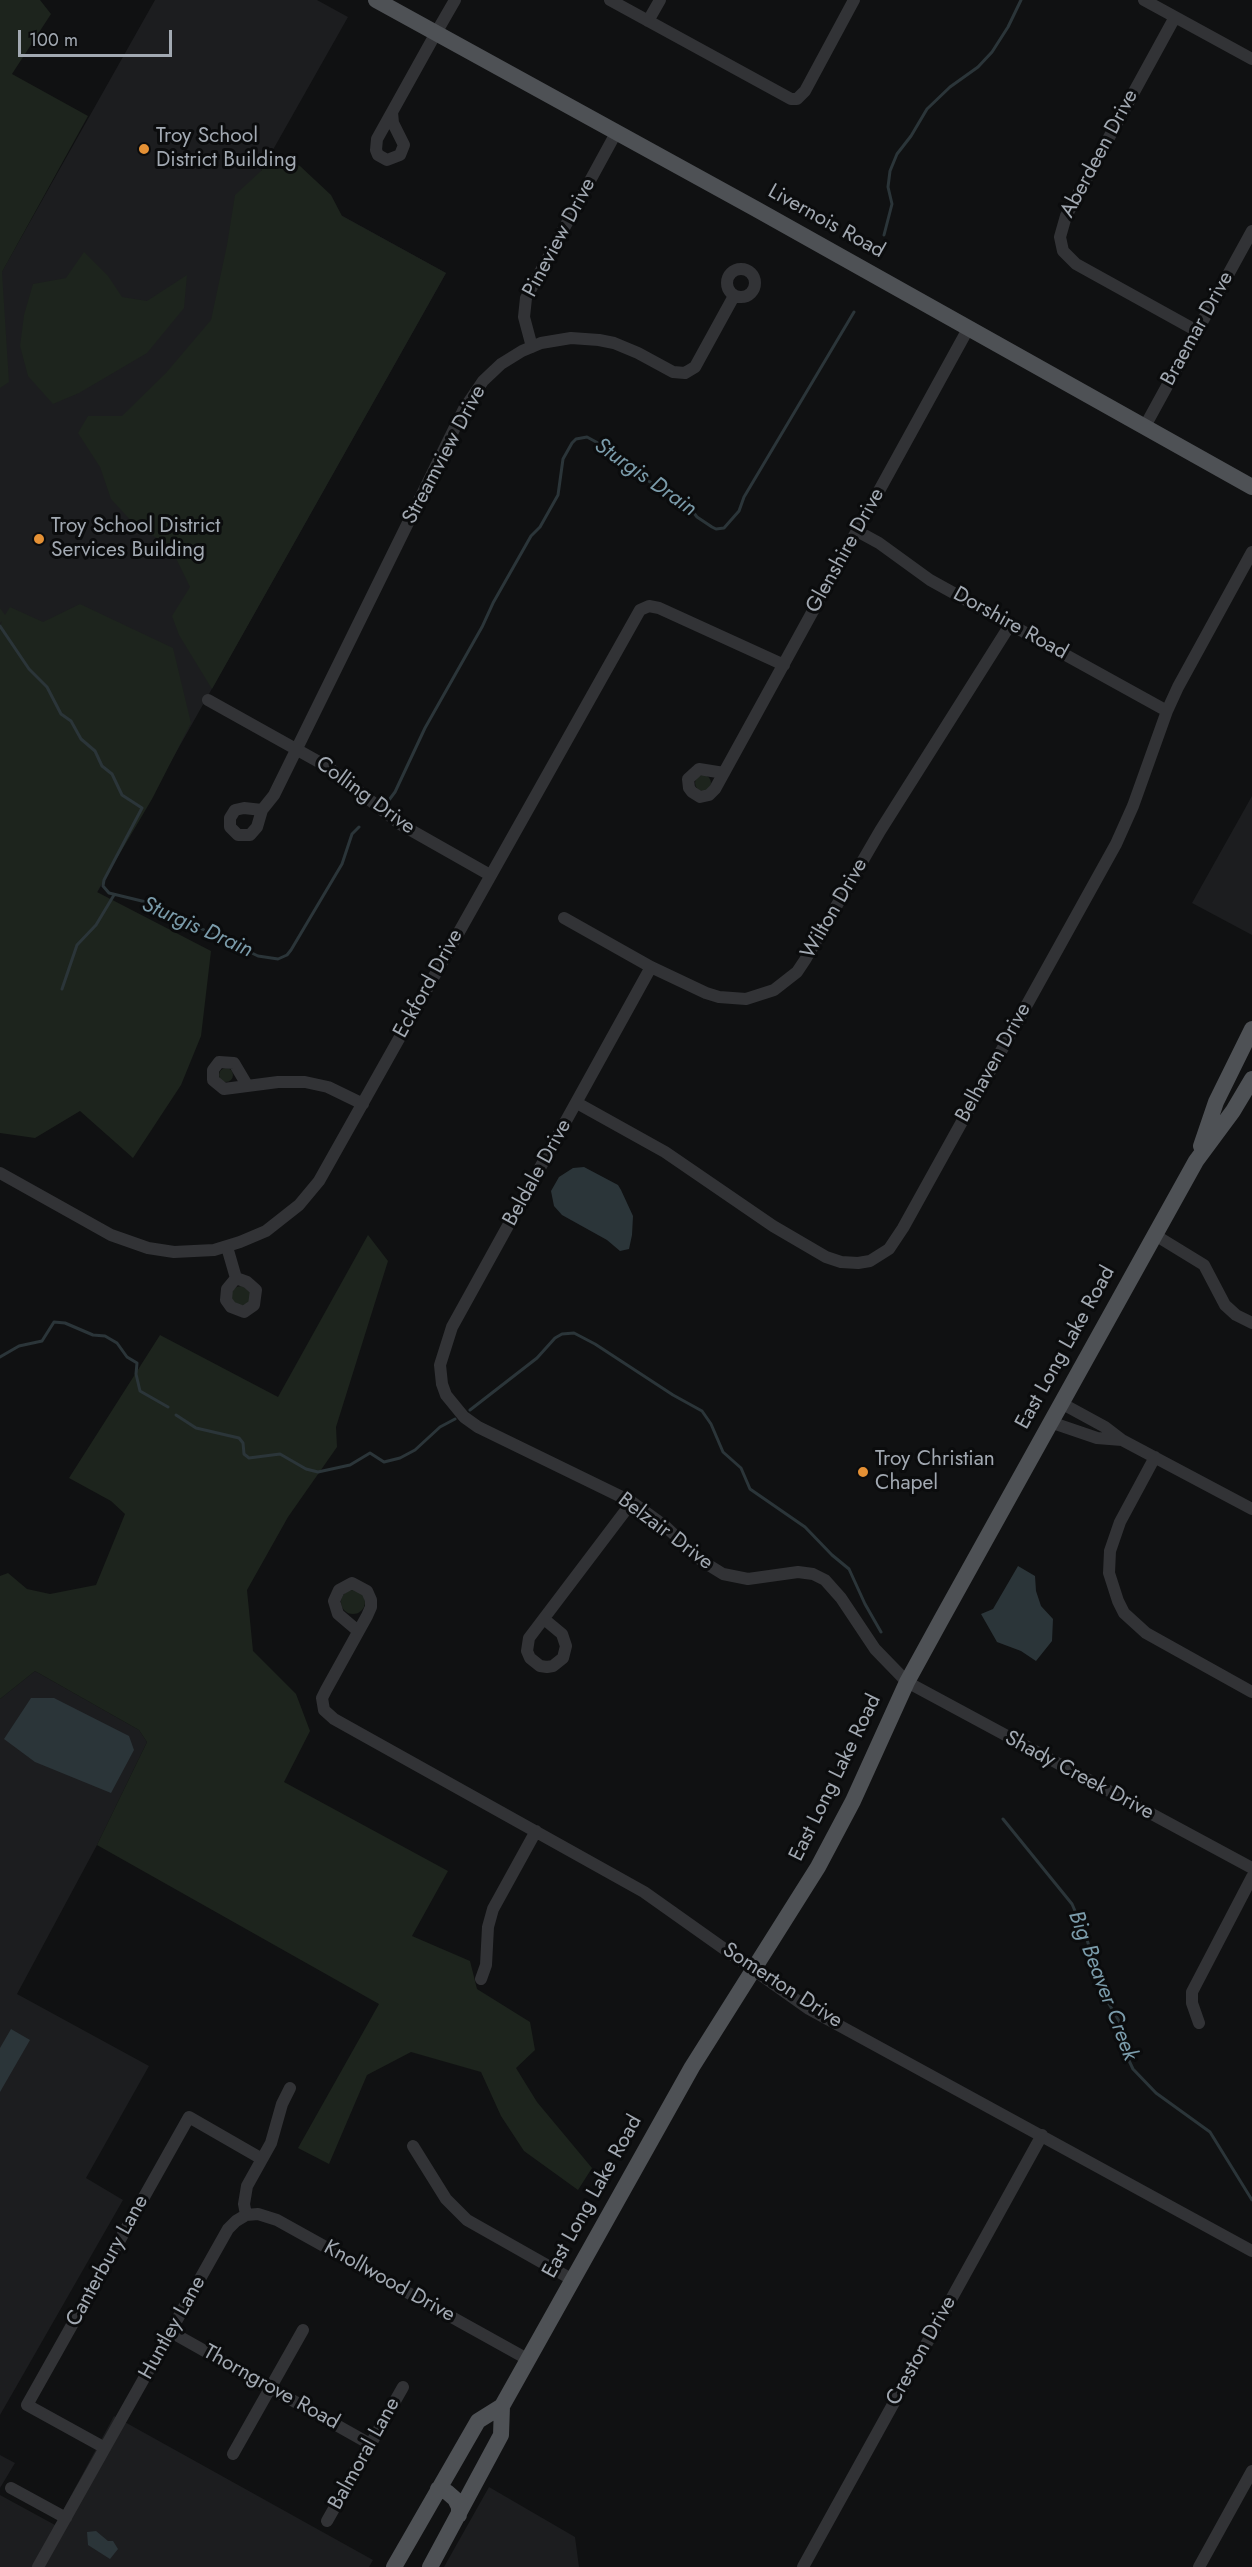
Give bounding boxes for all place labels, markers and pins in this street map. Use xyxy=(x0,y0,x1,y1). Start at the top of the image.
place label: Troy School District Building xyxy=(156,124,297,174)
marker: Troy School District Building xyxy=(137,142,151,156)
place label: Troy School District Services Building xyxy=(51,514,220,564)
marker: Troy School District Services Building xyxy=(32,532,46,546)
place label: Troy Christian Chapel xyxy=(875,1447,995,1497)
marker: Troy Christian Chapel xyxy=(856,1465,870,1479)

